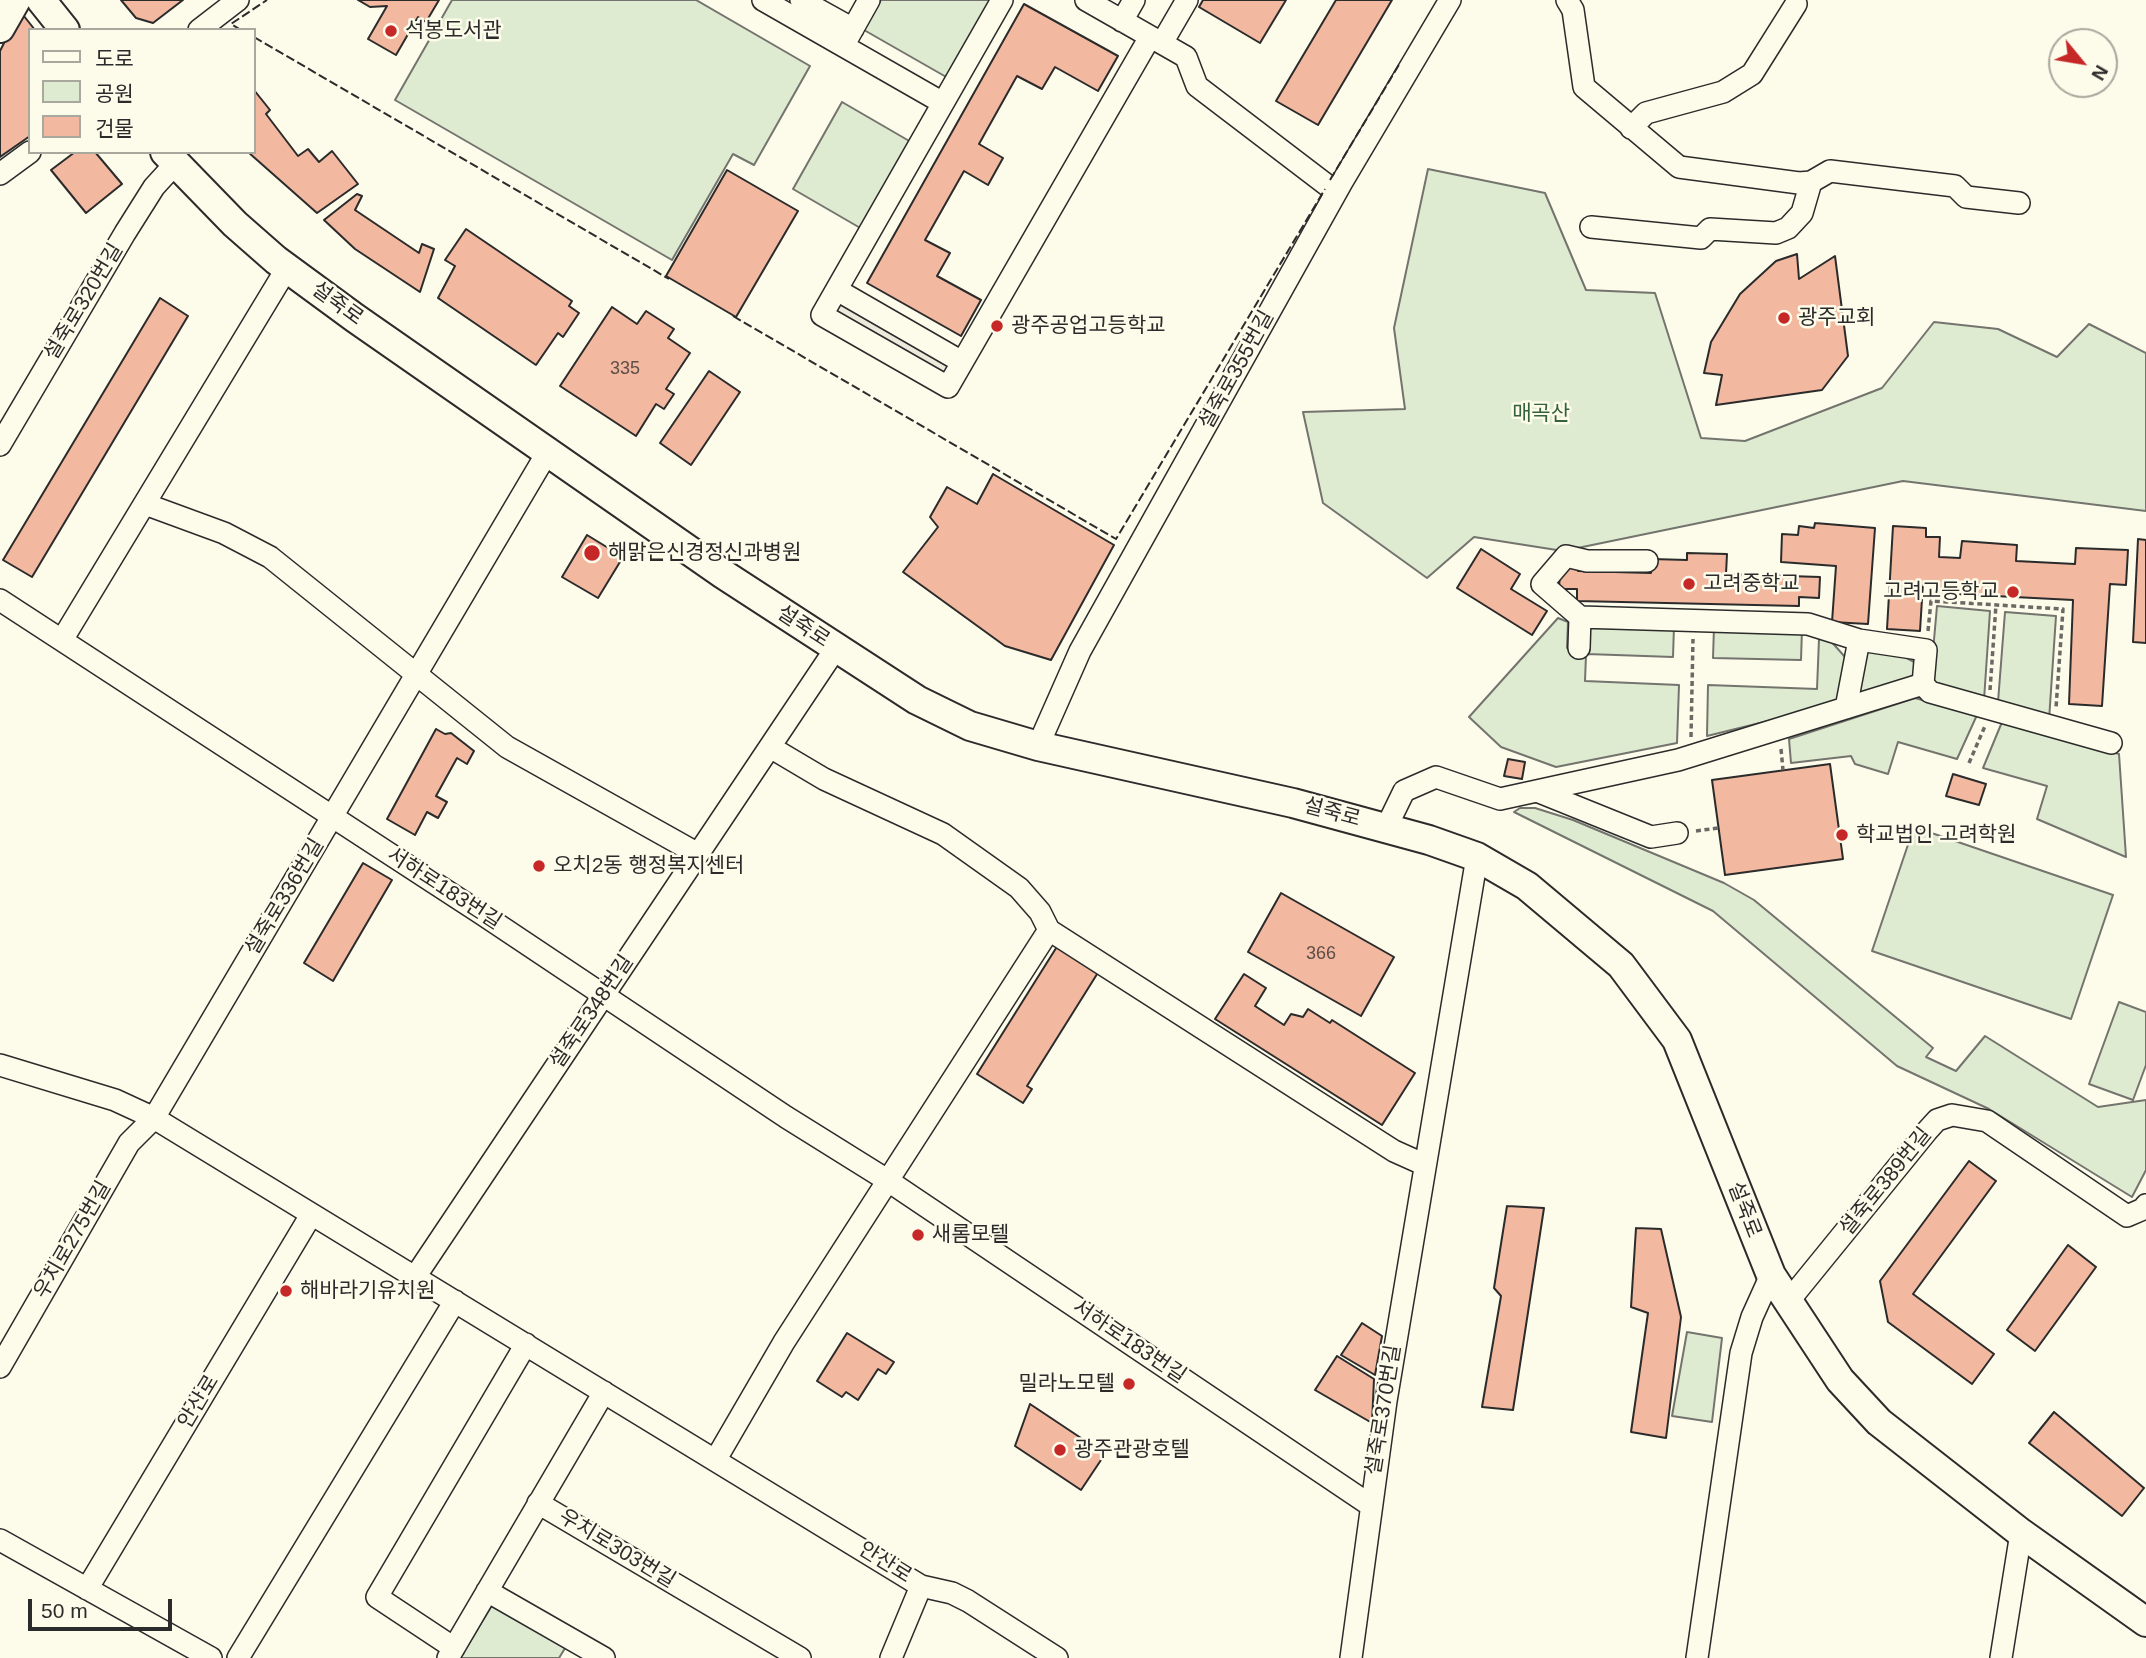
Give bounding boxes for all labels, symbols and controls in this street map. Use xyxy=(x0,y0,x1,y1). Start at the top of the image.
place label: 석봉도서관 xyxy=(405,18,502,44)
marker: 석봉도서관 xyxy=(383,23,399,39)
legend xyxy=(28,28,256,154)
north arrow xyxy=(2048,28,2118,98)
text: 도로 xyxy=(95,47,134,70)
text: N xyxy=(2087,62,2112,84)
text: 공원 xyxy=(95,82,134,105)
text: 건물 xyxy=(95,117,134,140)
street label: 설죽로320번길 xyxy=(39,239,129,365)
street label: 설죽로 xyxy=(306,277,368,331)
place label: 광주교회 xyxy=(1798,305,1875,331)
street label: 설죽로355번길 xyxy=(1194,306,1280,434)
marker: 광주교회 xyxy=(1776,310,1792,326)
place label: 광주공업고등학교 xyxy=(1011,313,1166,339)
marker: 광주공업고등학교 xyxy=(989,318,1005,334)
house number: 335 xyxy=(610,358,640,380)
park label: 매곡산 xyxy=(1512,401,1570,427)
place label: 해맑은신경정신과병원 xyxy=(608,540,801,566)
marker: 해맑은신경정신과병원 xyxy=(582,543,602,563)
place label: 고려중학교 xyxy=(1703,571,1800,597)
marker: 고려중학교 xyxy=(1681,576,1697,592)
place label: 고려고등학교 xyxy=(1883,579,1999,605)
marker: 고려고등학교 xyxy=(2005,584,2021,600)
street label: 설죽로 xyxy=(772,601,834,653)
street label: 설죽로 xyxy=(1301,793,1363,833)
place label: 학교법인 고려학원 xyxy=(1856,822,2016,848)
marker: 학교법인 고려학원 xyxy=(1834,827,1850,843)
street label: 설죽로336번길 xyxy=(240,834,330,960)
street label: 서하로183번길 xyxy=(382,843,506,935)
place label: 오치2동 행정복지센터 xyxy=(553,853,744,879)
marker: 오치2동 행정복지센터 xyxy=(531,858,547,874)
house number: 366 xyxy=(1306,943,1336,965)
street label: 설죽로348번길 xyxy=(545,950,639,1074)
street label: 설죽로389번길 xyxy=(1835,1123,1937,1241)
street label: 우치로275번길 xyxy=(29,1177,117,1303)
street label: 설죽로 xyxy=(1722,1178,1766,1242)
place label: 새롬모텔 xyxy=(932,1222,1009,1248)
marker: 새롬모텔 xyxy=(910,1227,926,1243)
place label: 해바라기유치원 xyxy=(300,1278,435,1304)
marker: 해바라기유치원 xyxy=(278,1283,294,1299)
street label: 서하로183번길 xyxy=(1067,1295,1191,1389)
street label: 설죽로370번길 xyxy=(1361,1343,1407,1477)
street label: 안산로 xyxy=(173,1371,225,1433)
place label: 밀라노모텔 xyxy=(1018,1371,1115,1397)
marker: 밀라노모텔 xyxy=(1121,1376,1137,1392)
place label: 광주관광호텔 xyxy=(1074,1437,1190,1463)
marker: 광주관광호텔 xyxy=(1052,1442,1068,1458)
street label: 우치로303번길 xyxy=(554,1504,680,1594)
street label: 안산로 xyxy=(854,1537,916,1589)
scale bar xyxy=(32,1584,175,1628)
text: 50 m xyxy=(41,1599,88,1622)

